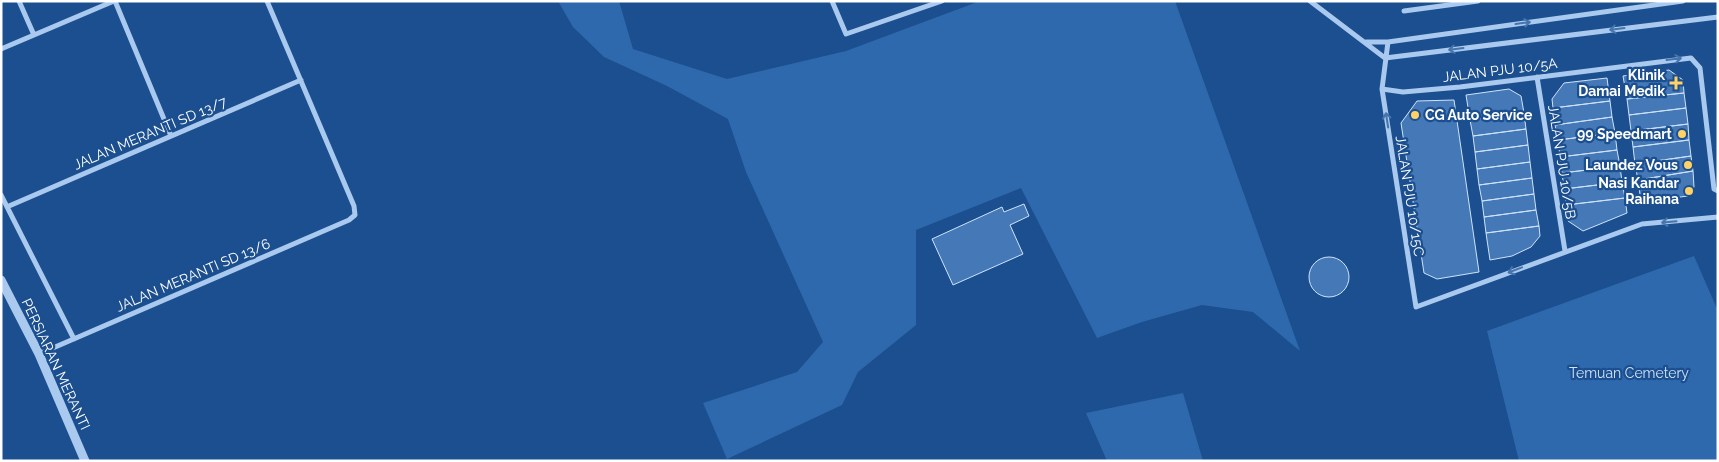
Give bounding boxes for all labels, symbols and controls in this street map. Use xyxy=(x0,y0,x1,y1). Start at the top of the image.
one-way arrow xyxy=(1515,18,1531,28)
one-way arrow xyxy=(1610,24,1626,34)
one-way arrow xyxy=(1448,44,1464,54)
one-way arrow xyxy=(1665,54,1681,64)
street label: JALAN PJU 10/5A xyxy=(1442,55,1559,85)
place label: Klinik Damai Medik xyxy=(1578,67,1665,99)
marker: Klinik Damai Medik xyxy=(1669,76,1683,90)
street label: JALAN MERANTI SD 13/7 xyxy=(71,93,230,173)
street label: JALAN PJU 10/5B xyxy=(1545,104,1579,220)
place label: CG Auto Service xyxy=(1425,107,1533,123)
marker: CG Auto Service xyxy=(1409,109,1421,121)
one-way arrow xyxy=(1382,113,1392,129)
place label: 99 Speedmart xyxy=(1577,126,1673,142)
marker: 99 Speedmart xyxy=(1676,128,1688,140)
street label: JALAN PJU 10/15C xyxy=(1393,135,1428,258)
place label: Laundez Vous xyxy=(1585,157,1678,173)
marker: Laundez Vous xyxy=(1682,159,1694,171)
place label: Nasi Kandar Raihana xyxy=(1598,175,1680,207)
marker: Nasi Kandar Raihana xyxy=(1683,185,1695,197)
one-way arrow xyxy=(1661,217,1677,227)
street label: JALAN MERANTI SD 13/6 xyxy=(114,235,272,315)
one-way arrow xyxy=(1507,266,1522,275)
street label: PERSIARAN MERANTI xyxy=(19,296,93,432)
park label: Temuan Cemetery xyxy=(1569,365,1689,381)

